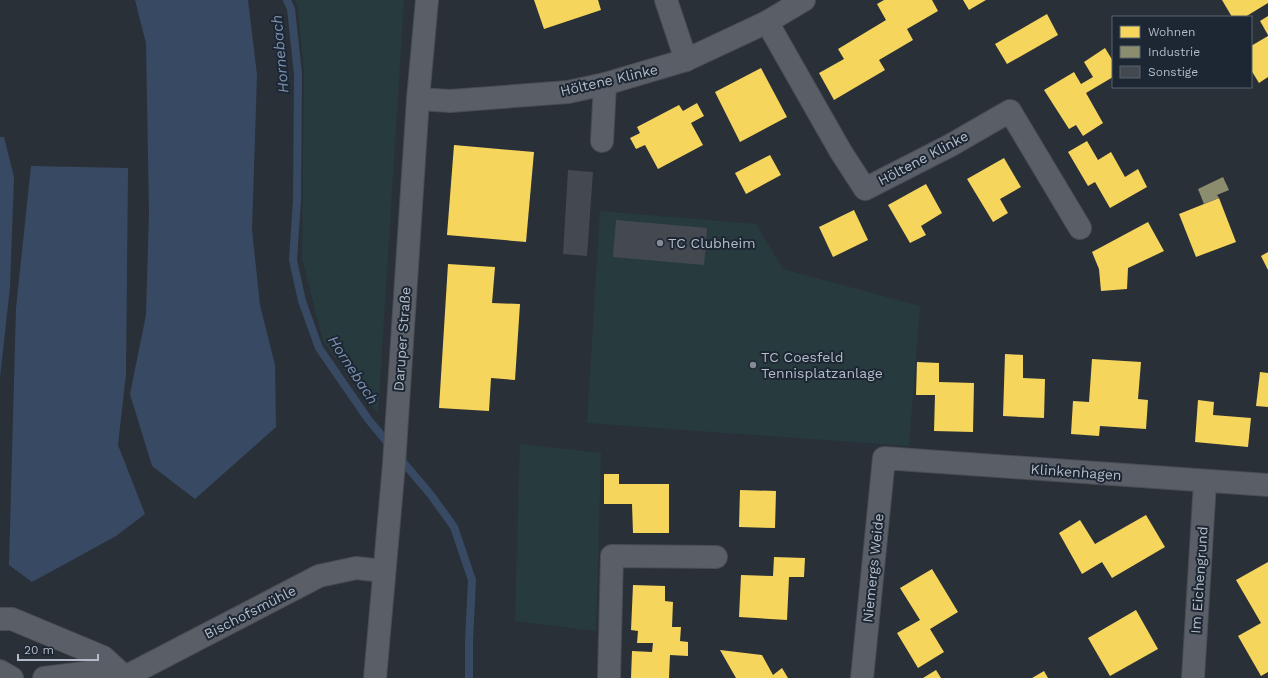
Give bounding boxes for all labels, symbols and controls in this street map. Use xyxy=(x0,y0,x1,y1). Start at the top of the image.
water label: Hornebach xyxy=(268,14,292,94)
legend xyxy=(1112,16,1252,88)
text: Wohnen xyxy=(1148,25,1196,39)
text: Industrie xyxy=(1148,45,1200,59)
street label: Höltene Klinke xyxy=(559,61,659,99)
text: Sonstige xyxy=(1148,65,1198,79)
street label: Höltene Klinke xyxy=(875,128,971,188)
place label: TC Clubheim xyxy=(668,235,756,251)
marker: TC Clubheim xyxy=(655,238,665,248)
street label: Daruper Straße xyxy=(390,286,414,392)
water label: Hornebach xyxy=(324,332,382,408)
place label: TC Coesfeld Tennisplatzanlage xyxy=(761,349,883,381)
marker: TC Coesfeld Tennisplatzanlage xyxy=(748,360,758,370)
street label: Klinkenhagen xyxy=(1030,461,1122,483)
street label: Niemergs Weide xyxy=(859,513,887,623)
street label: Im Eichengrund xyxy=(1187,526,1211,634)
street label: Bischofsmühle xyxy=(201,582,299,642)
scale bar xyxy=(18,636,98,662)
text: 20 m xyxy=(24,643,54,657)

